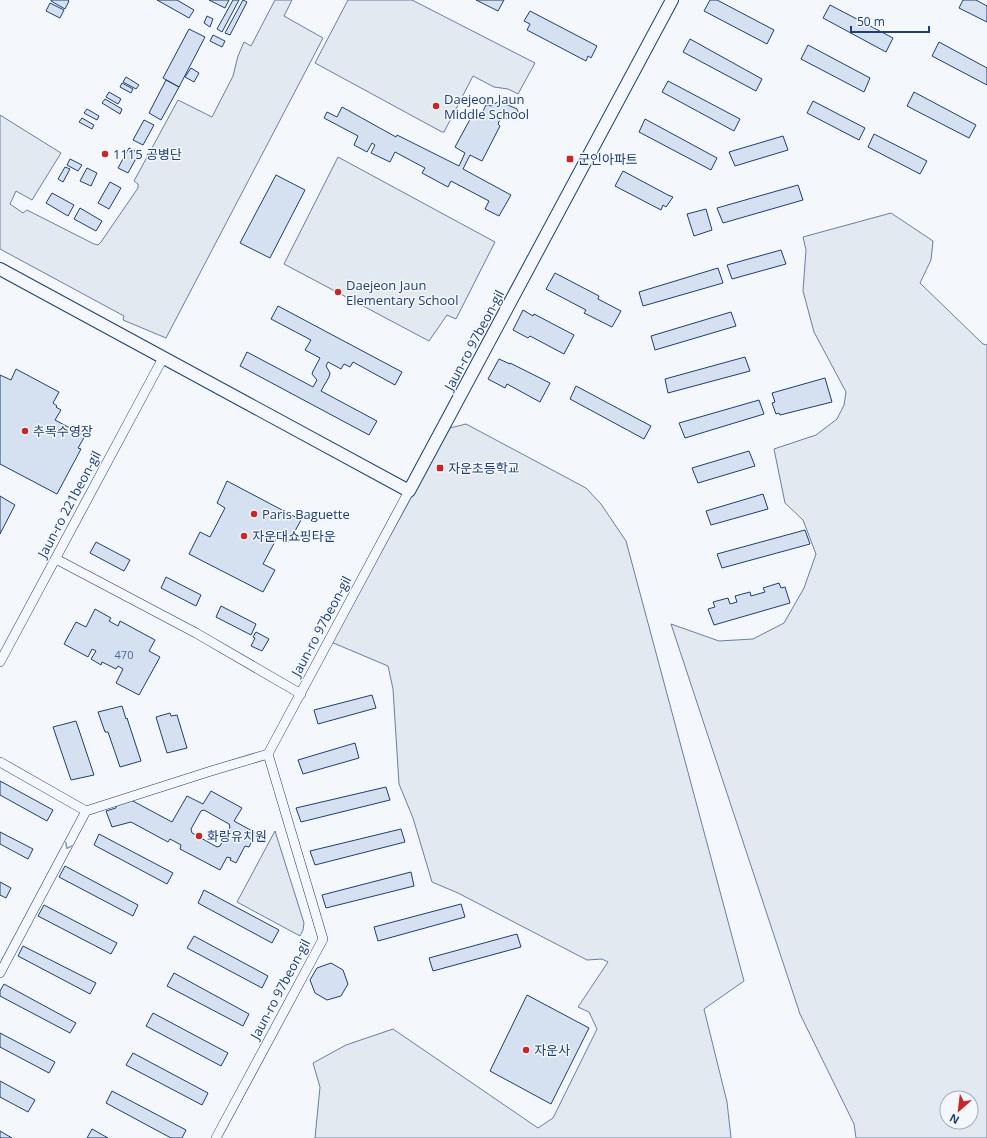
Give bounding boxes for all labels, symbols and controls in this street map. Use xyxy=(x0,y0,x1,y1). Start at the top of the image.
scale bar xyxy=(851,8,929,34)
text: 50 m xyxy=(857,13,885,30)
place label: Daejeon Jaun Middle School xyxy=(444,90,529,123)
marker: Daejeon Jaun Middle School xyxy=(431,101,441,111)
place label: 1115 공병단 xyxy=(113,145,182,163)
marker: 1115 공병단 xyxy=(100,149,110,159)
place label: 군인아파트 xyxy=(578,150,638,168)
marker: 군인아파트 xyxy=(565,154,575,164)
place label: Daejeon Jaun Elementary School xyxy=(346,276,458,309)
marker: Daejeon Jaun Elementary School xyxy=(333,287,343,297)
street label: Jaun-ro 97beon-gil xyxy=(439,287,508,395)
place label: 추목수영장 xyxy=(33,422,93,440)
marker: 추목수영장 xyxy=(20,426,30,436)
street label: Jaun-ro 221beon-gil xyxy=(32,447,105,562)
place label: 자운초등학교 xyxy=(448,459,520,477)
marker: 자운초등학교 xyxy=(435,463,445,473)
place label: Paris Baguette xyxy=(262,505,350,523)
marker: Paris Baguette xyxy=(249,509,259,519)
place label: 자운대쇼핑타운 xyxy=(252,527,336,545)
marker: 자운대쇼핑타운 xyxy=(239,531,249,541)
street label: Jaun-ro 97beon-gil xyxy=(286,573,355,681)
house number: 470 xyxy=(115,647,133,662)
place label: 화랑유치원 xyxy=(207,827,267,845)
marker: 화랑유치원 xyxy=(194,831,204,841)
one-way arrow xyxy=(65,842,72,849)
street label: Jaun-ro 97beon-gil xyxy=(245,936,314,1044)
place label: 자운사 xyxy=(534,1041,570,1059)
marker: 자운사 xyxy=(521,1045,531,1055)
north arrow xyxy=(939,1090,979,1130)
text: N xyxy=(947,1111,962,1128)

